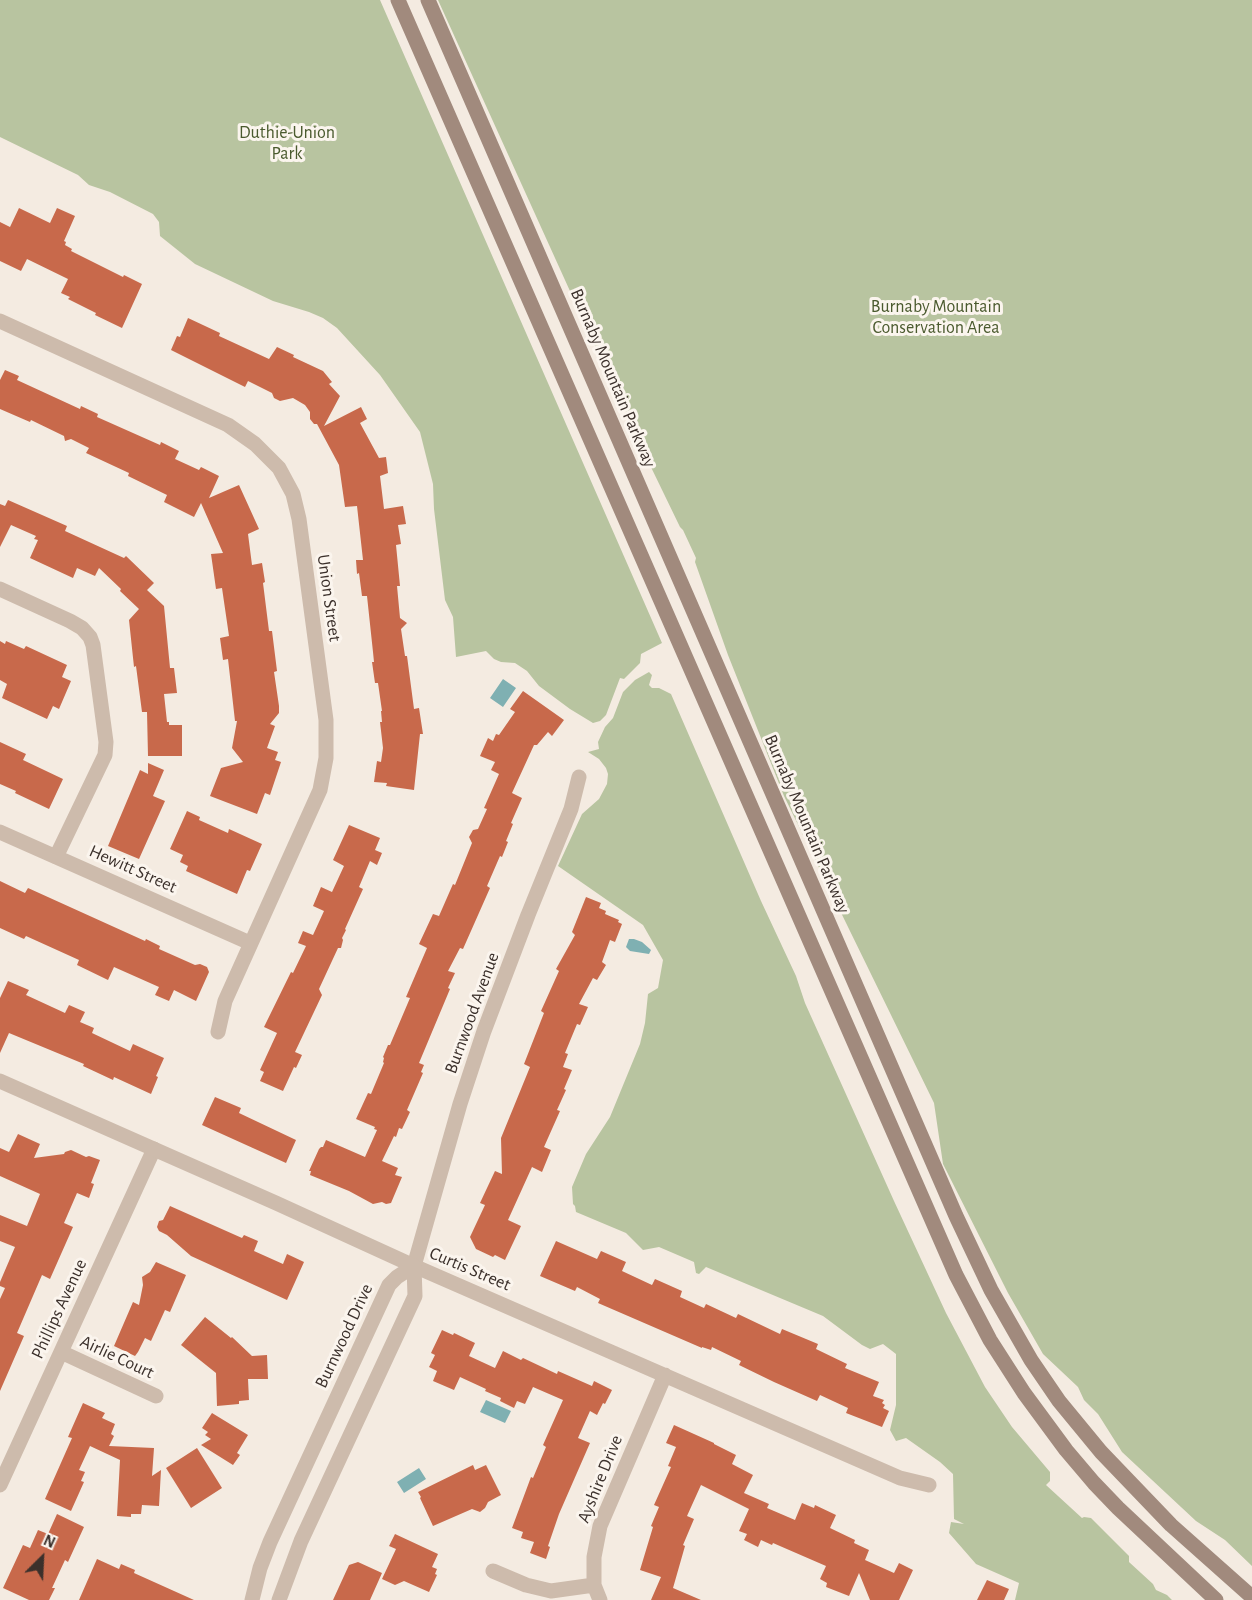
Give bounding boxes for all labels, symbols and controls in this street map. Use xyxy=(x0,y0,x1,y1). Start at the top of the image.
park label: Duthie-Union Park xyxy=(239,122,335,164)
street label: Burnaby Mountain Parkway xyxy=(566,285,660,471)
park label: Burnaby Mountain Conservation Area xyxy=(871,296,1001,338)
street label: Union Street xyxy=(312,553,346,643)
street label: Burnaby Mountain Parkway xyxy=(760,731,854,917)
street label: Hewitt Street xyxy=(86,840,180,898)
street label: Burnwood Avenue xyxy=(440,949,504,1077)
street label: Curtis Street xyxy=(426,1242,514,1296)
street label: Phillips Avenue xyxy=(26,1256,92,1362)
street label: Burnwood Drive xyxy=(310,1280,378,1392)
street label: Airlie Court xyxy=(77,1331,157,1383)
street label: Ayshire Drive xyxy=(573,1432,627,1526)
north arrow xyxy=(12,1528,72,1588)
text: N xyxy=(41,1532,58,1551)

